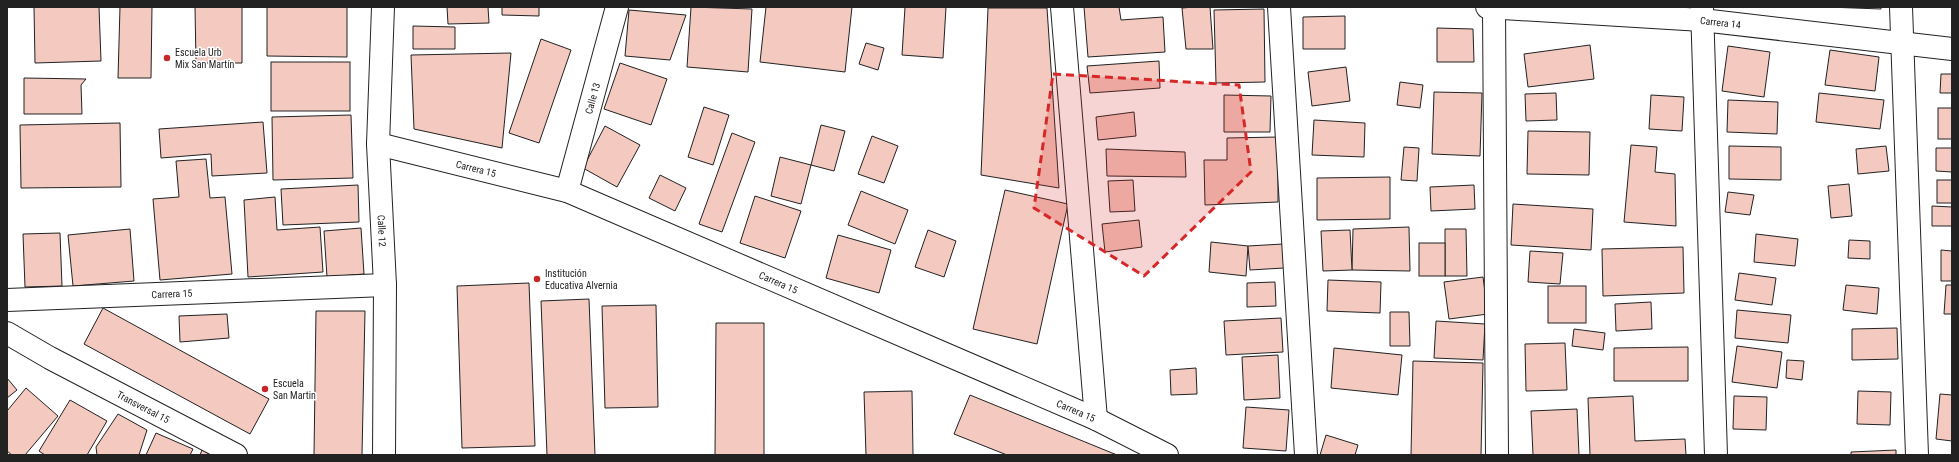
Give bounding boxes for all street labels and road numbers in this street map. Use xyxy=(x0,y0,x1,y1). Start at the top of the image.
street label: Carrera 14 xyxy=(1699,14,1742,30)
street label: Calle 13 xyxy=(583,81,602,115)
street label: Carrera 15 xyxy=(455,158,497,179)
street label: Calle 12 xyxy=(376,215,389,247)
street label: Carrera 15 xyxy=(757,269,800,295)
street label: Carrera 15 xyxy=(151,287,193,300)
street label: Transversal 15 xyxy=(115,388,172,425)
street label: Carrera 15 xyxy=(1055,397,1097,424)

